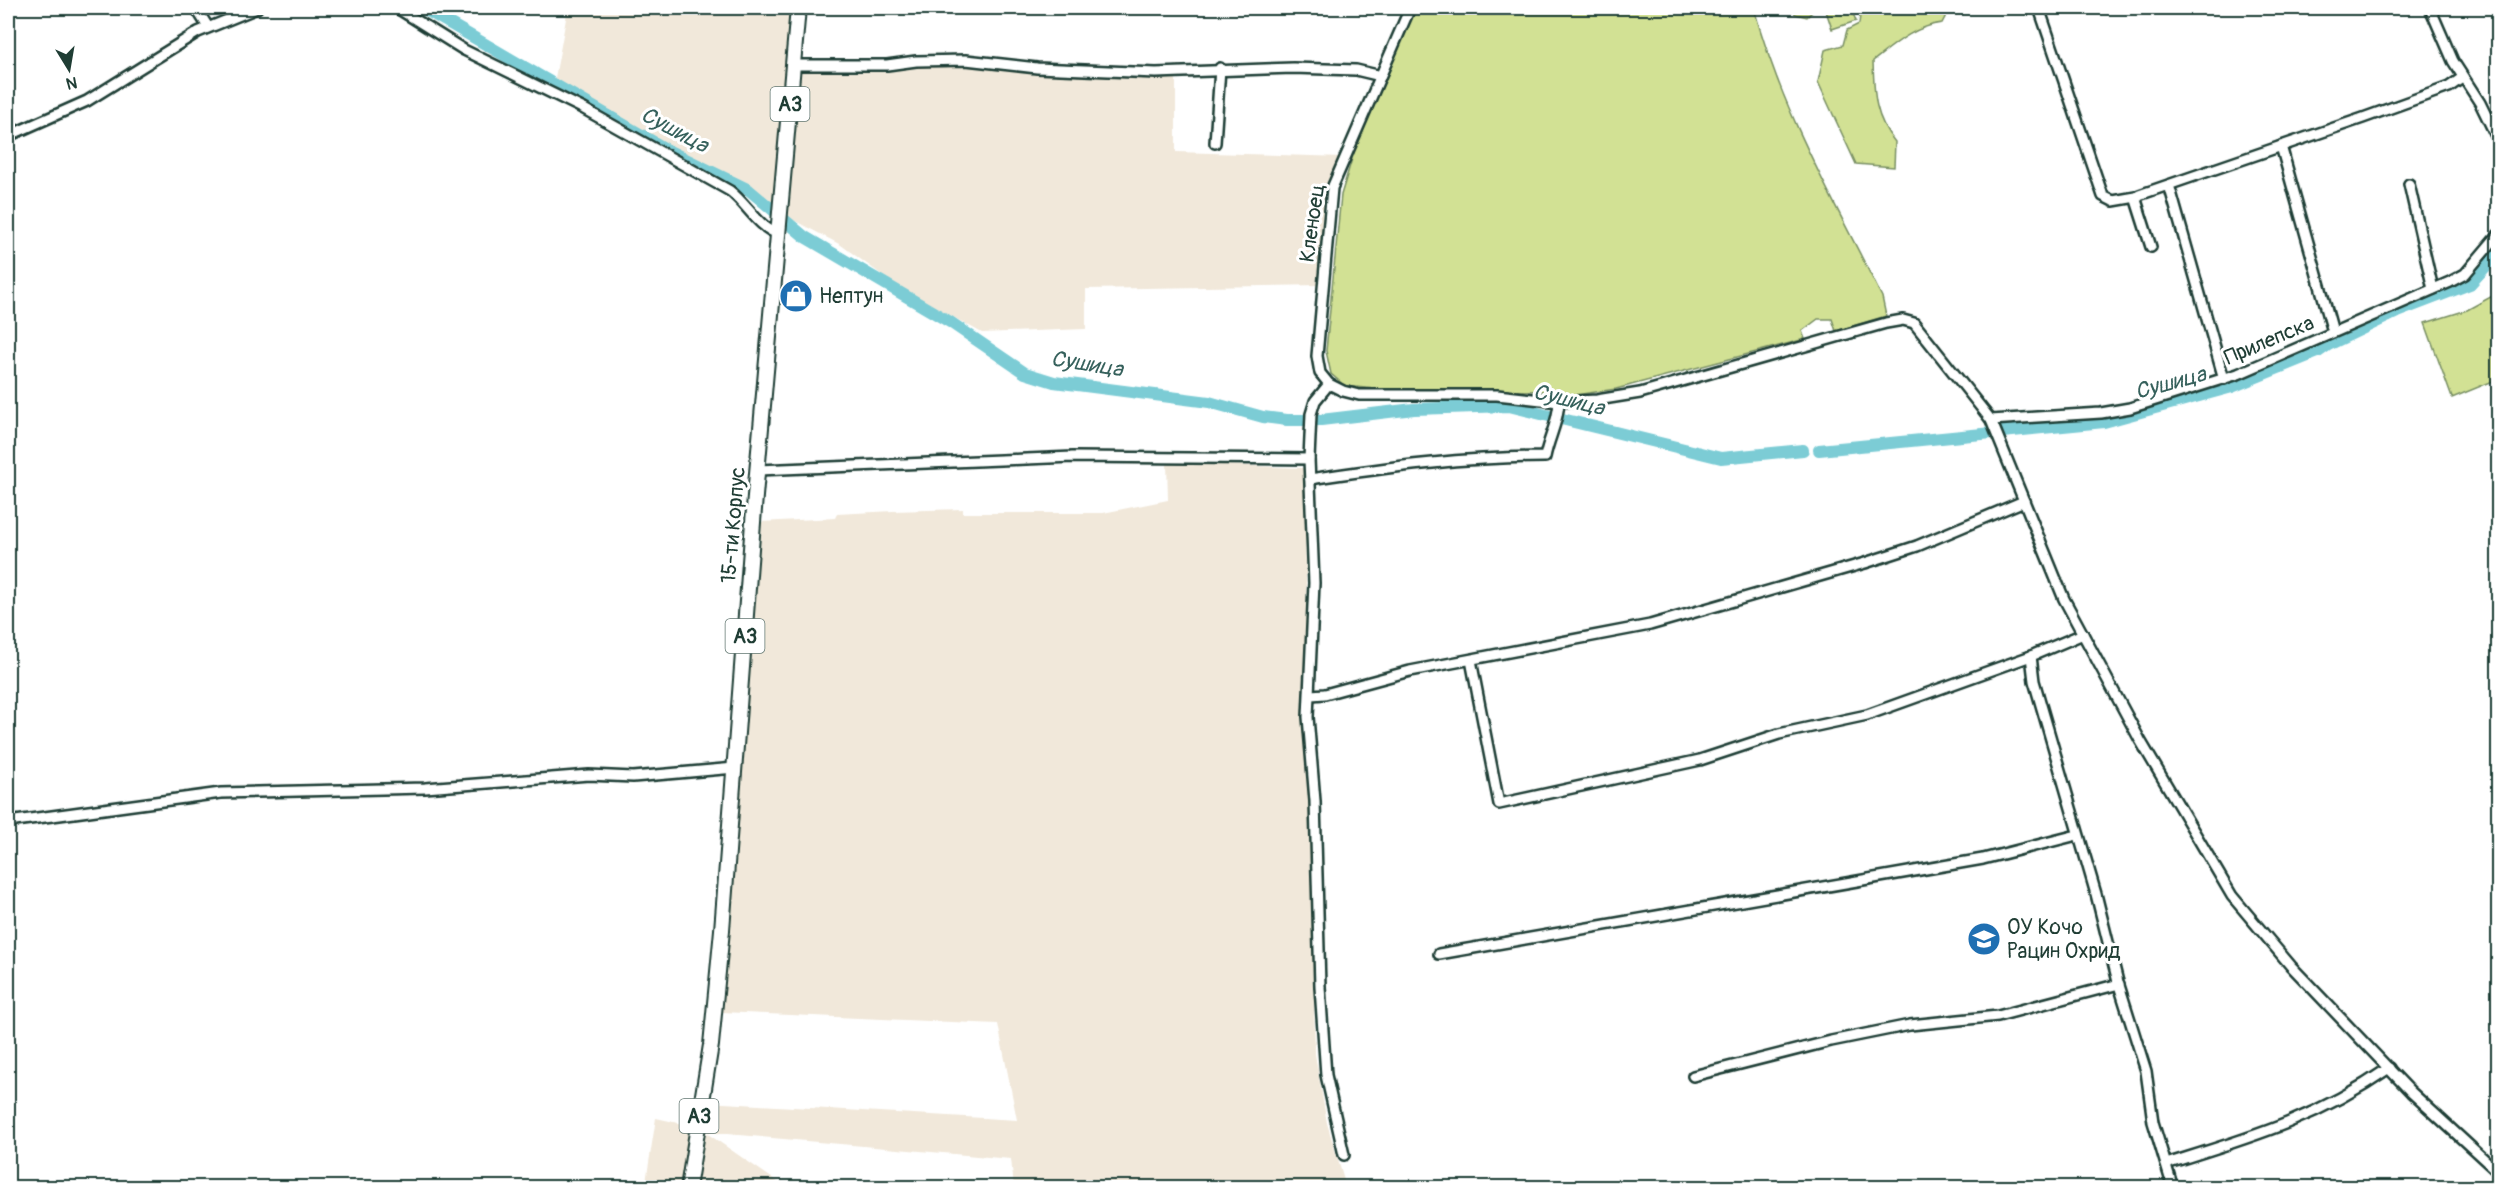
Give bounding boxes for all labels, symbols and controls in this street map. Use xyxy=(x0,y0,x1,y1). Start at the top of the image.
north arrow xyxy=(39,39,99,99)
text: N xyxy=(64,72,79,94)
road number: A3 xyxy=(770,87,810,121)
water label: Сушица xyxy=(636,101,715,160)
street label: Кленоец xyxy=(1294,182,1331,264)
shop icon: Нептун xyxy=(778,278,814,314)
place label: Нептун xyxy=(819,283,883,310)
street label: Прилепска xyxy=(2220,309,2318,371)
water label: Сушица xyxy=(1049,345,1127,384)
water label: Сушица xyxy=(2132,360,2211,406)
water label: Сушица xyxy=(1530,378,1609,423)
street label: 15-ти Корпус xyxy=(715,466,752,584)
road number: A3 xyxy=(726,619,764,653)
place label: ОУ Кочо Рацин Охрид xyxy=(2007,914,2121,965)
school or university icon: ОУ Кочо Рацин Охрид xyxy=(1966,921,2002,957)
road number: A3 xyxy=(680,1099,718,1133)

